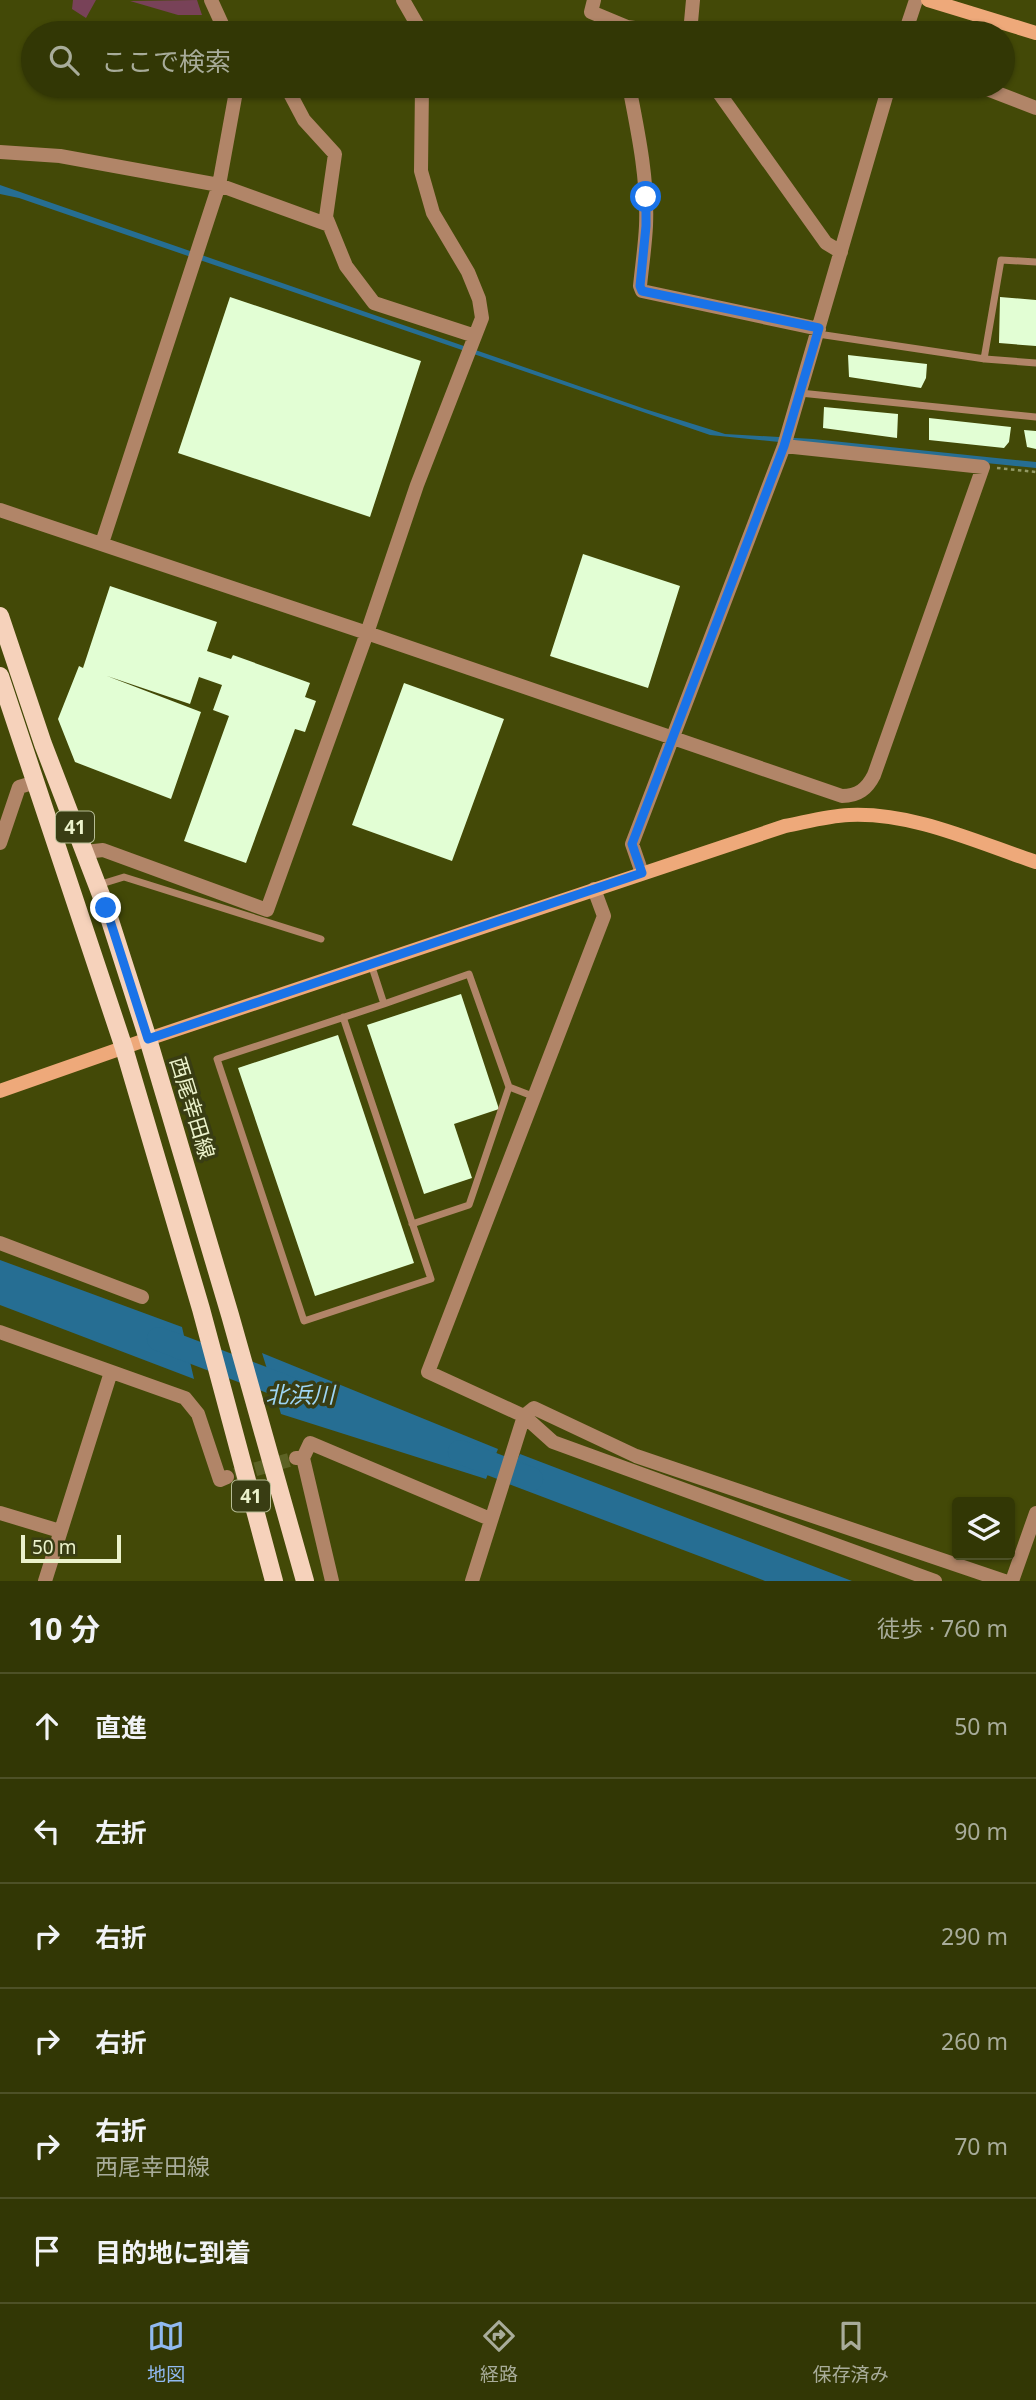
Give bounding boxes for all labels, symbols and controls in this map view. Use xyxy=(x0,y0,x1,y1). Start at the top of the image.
search box xyxy=(21,21,1015,98)
icon: search xyxy=(45,41,83,79)
text: ここで検索 xyxy=(101,43,231,79)
route start xyxy=(630,181,661,212)
road number: 41 xyxy=(56,812,94,842)
route end xyxy=(90,892,121,923)
street label: 西尾幸田線 xyxy=(164,1053,222,1162)
water label: 北浜川 xyxy=(266,1378,338,1410)
road number: 41 xyxy=(232,1480,270,1512)
map controls xyxy=(952,1497,1015,1560)
button: layers xyxy=(952,1497,1015,1560)
scale bar xyxy=(21,1532,121,1564)
text: 50 m xyxy=(32,1534,76,1560)
text: 10 分 xyxy=(28,1608,100,1649)
text: 徒歩 · 760 m xyxy=(877,1612,1008,1644)
icon: ahead xyxy=(28,1707,66,1745)
text: 直進 xyxy=(95,1709,147,1745)
text: 50 m xyxy=(954,1710,1008,1742)
icon: left xyxy=(28,1812,66,1850)
text: 左折 xyxy=(95,1814,147,1850)
text: 90 m xyxy=(954,1815,1008,1847)
icon: right xyxy=(28,1917,66,1955)
text: 右折 xyxy=(95,1919,147,1955)
text: 290 m xyxy=(941,1920,1008,1952)
icon: right xyxy=(28,2022,66,2060)
text: 右折 xyxy=(95,2024,147,2060)
text: 260 m xyxy=(941,2025,1008,2057)
text: 右折 xyxy=(95,2112,147,2148)
icon: right xyxy=(28,2127,66,2165)
text: 70 m xyxy=(954,2130,1008,2162)
text: 西尾幸田線 xyxy=(95,2150,210,2182)
icon: arrive xyxy=(28,2232,66,2270)
text: 目的地に到着 xyxy=(95,2234,251,2270)
tab: 地図 xyxy=(147,2317,185,2387)
tab: 経路 xyxy=(480,2317,518,2387)
tab: 保存済み xyxy=(813,2317,889,2387)

